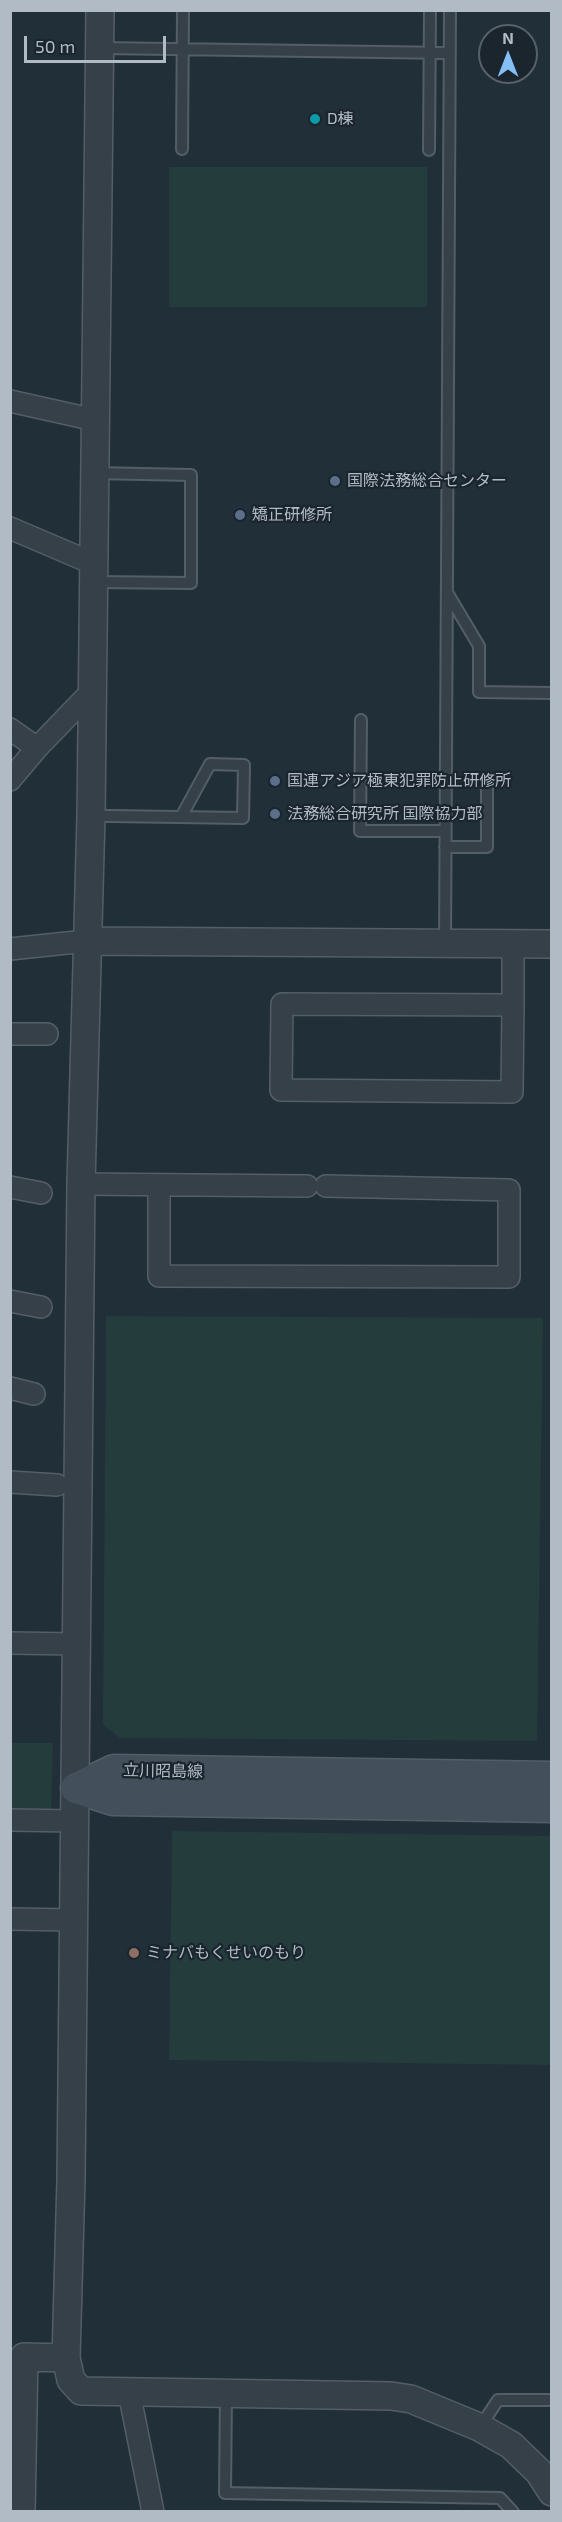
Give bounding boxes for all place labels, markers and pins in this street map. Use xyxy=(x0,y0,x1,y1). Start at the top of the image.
place label: D棟 xyxy=(327,109,354,129)
marker: D棟 xyxy=(308,112,322,126)
place label: 国際法務総合センター xyxy=(347,471,507,491)
marker: 国際法務総合センター xyxy=(328,474,342,488)
place label: 矯正研修所 xyxy=(252,505,332,525)
marker: 矯正研修所 xyxy=(233,508,247,522)
place label: 国連アジア極東犯罪防止研修所 xyxy=(287,771,511,791)
marker: 国連アジア極東犯罪防止研修所 xyxy=(268,774,282,788)
place label: 法務総合研究所 国際協力部 xyxy=(287,804,483,824)
marker: 法務総合研究所 国際協力部 xyxy=(268,807,282,821)
place label: ミナバもくせいのもり xyxy=(146,1943,306,1963)
marker: ミナバもくせいのもり xyxy=(127,1946,141,1960)

